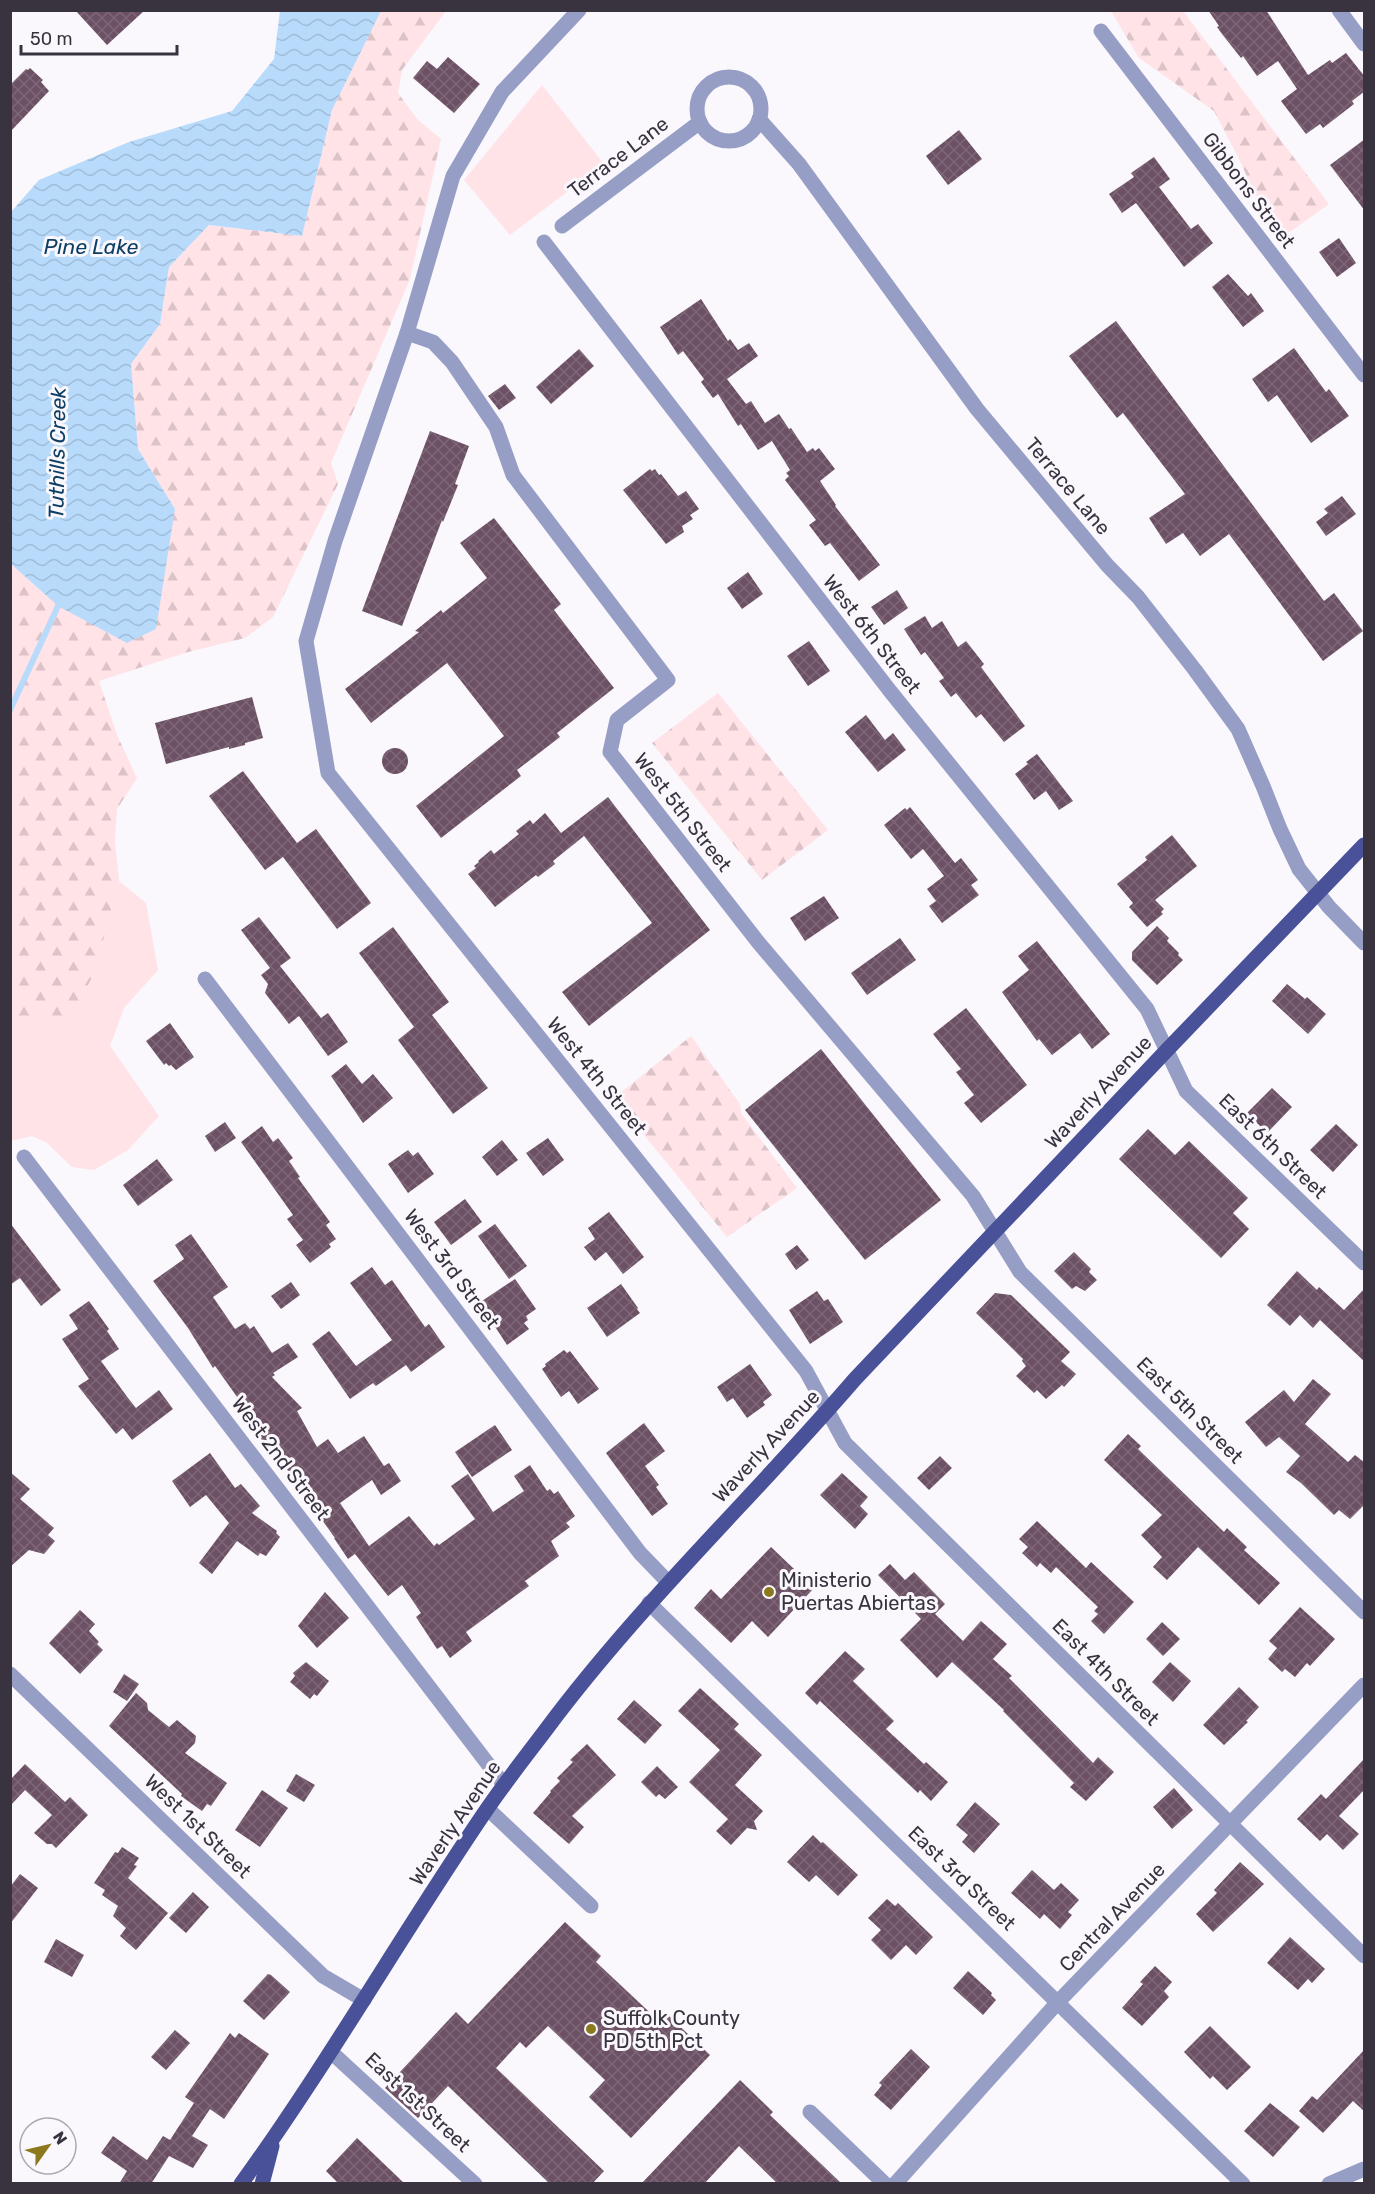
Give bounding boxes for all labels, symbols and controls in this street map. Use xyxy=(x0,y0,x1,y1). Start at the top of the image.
scale bar xyxy=(21,18,177,56)
text: 50 m xyxy=(30,28,73,50)
street label: Terrace Lane xyxy=(563,111,673,203)
street label: Gibbons Street xyxy=(1198,127,1300,253)
water label: Pine Lake xyxy=(44,234,138,259)
water label: Tuthills Creek xyxy=(43,386,71,519)
street label: Terrace Lane xyxy=(1020,432,1116,540)
street label: West 6th Street xyxy=(818,570,926,698)
street label: West 5th Street xyxy=(629,748,737,876)
street label: West 4th Street xyxy=(542,1012,652,1140)
street label: Waverly Avenue xyxy=(1040,1031,1156,1153)
street label: East 6th Street xyxy=(1214,1088,1332,1204)
street label: West 3rd Street xyxy=(399,1204,505,1334)
street label: East 5th Street xyxy=(1132,1352,1248,1468)
street label: Waverly Avenue xyxy=(708,1385,824,1507)
street label: West 2nd Street xyxy=(227,1392,335,1525)
place label: Ministerio Puertas Abiertas xyxy=(781,1568,936,1615)
marker: Ministerio Puertas Abiertas xyxy=(762,1585,776,1599)
street label: East 4th Street xyxy=(1048,1614,1165,1731)
street label: Waverly Avenue xyxy=(404,1756,506,1890)
street label: West 1st Street xyxy=(140,1769,256,1883)
street label: East 3rd Street xyxy=(903,1821,1021,1935)
street label: Central Avenue xyxy=(1054,1858,1170,1976)
place label: Suffolk County PD 5th Pct xyxy=(603,2006,740,2053)
marker: Suffolk County PD 5th Pct xyxy=(584,2022,598,2036)
street label: East 1st Street xyxy=(360,2047,476,2157)
north arrow xyxy=(18,2116,78,2176)
text: N xyxy=(49,2128,71,2148)

